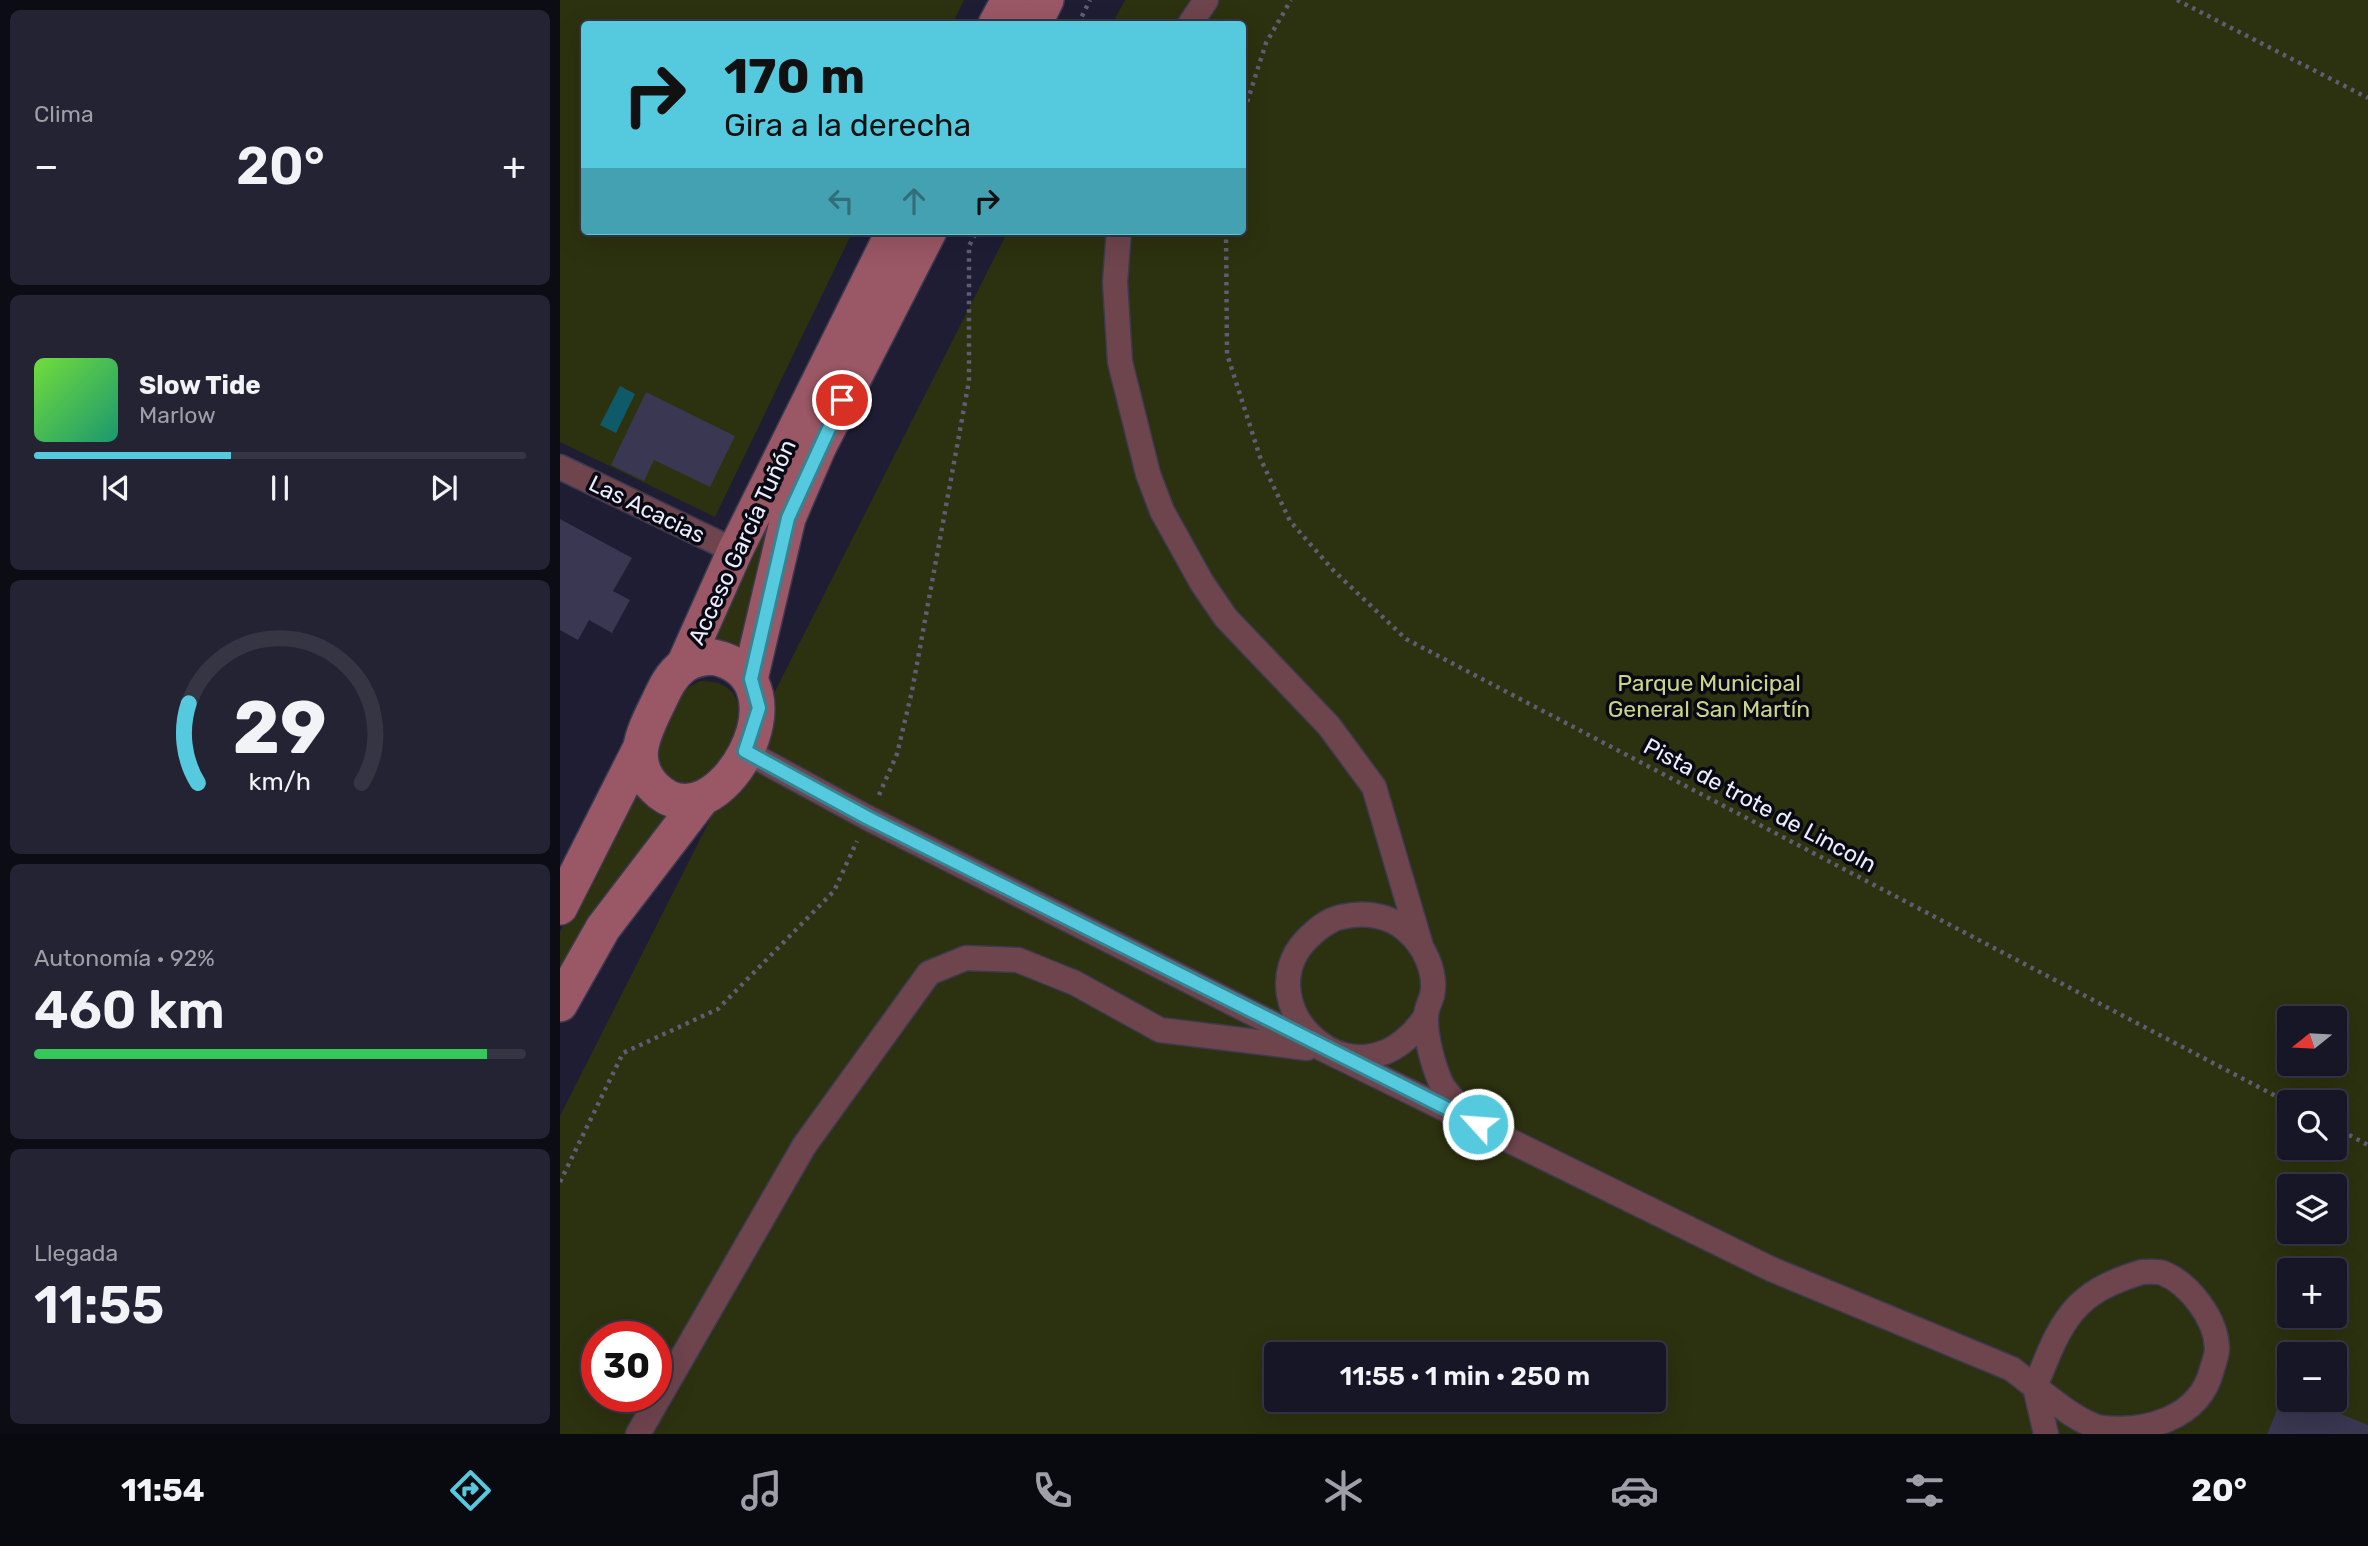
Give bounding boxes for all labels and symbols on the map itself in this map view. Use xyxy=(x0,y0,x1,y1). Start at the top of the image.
pin xyxy=(812,370,872,430)
street label: Acceso García Tuñón xyxy=(682,435,802,649)
street label: Las Acacias xyxy=(584,469,710,549)
park label: Parque Municipal General San Martín xyxy=(1608,669,1810,723)
street label: Pista de trote de Lincoln xyxy=(1639,732,1881,878)
north arrow xyxy=(2277,1006,2347,1076)
position arrow xyxy=(1441,1087,1515,1161)
speed limit sign: 30 xyxy=(581,1321,672,1412)

